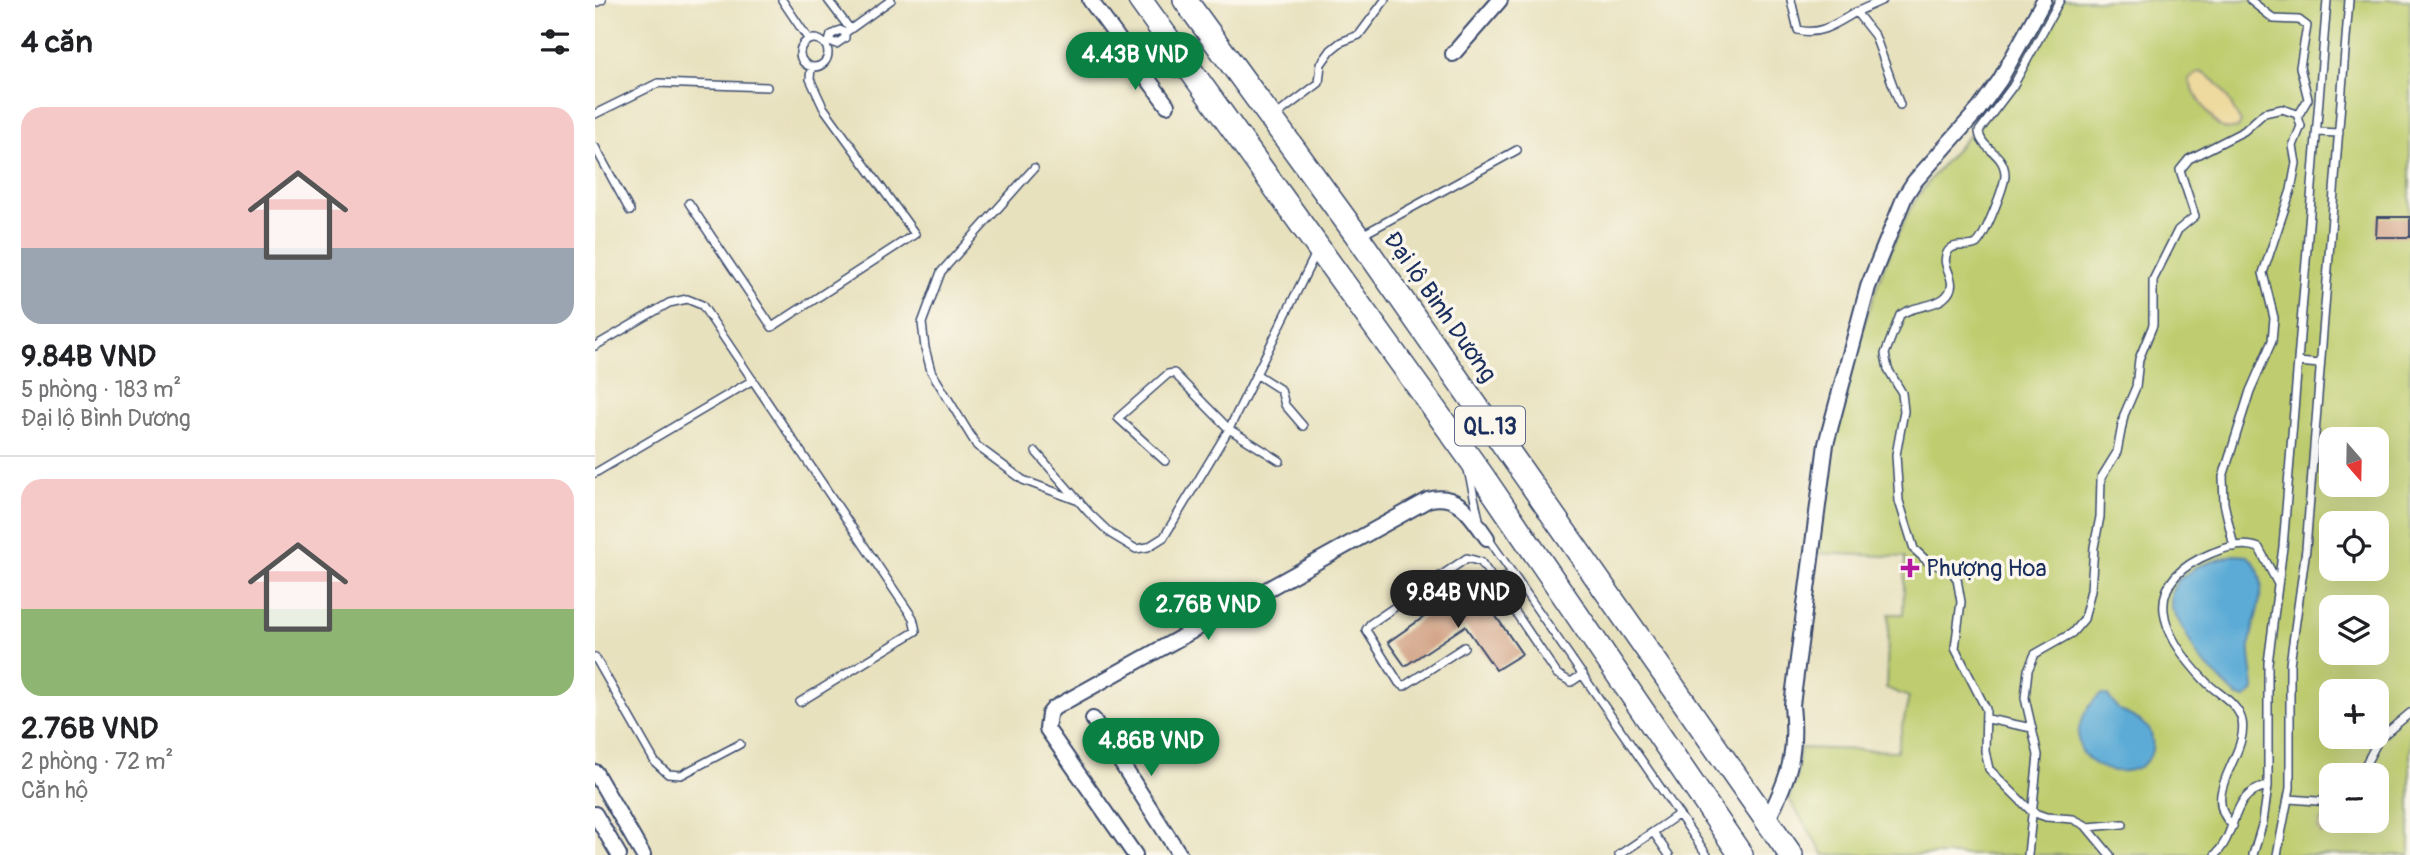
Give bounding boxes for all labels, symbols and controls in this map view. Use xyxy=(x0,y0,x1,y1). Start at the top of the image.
icon: filters xyxy=(536,23,574,61)
text: 4 căn xyxy=(21,24,93,61)
pin: 4.43B VND xyxy=(1055,32,1215,92)
text: 4.43B VND xyxy=(1082,40,1188,69)
icon: home xyxy=(235,152,361,278)
street label: Đại lộ Bình Dương xyxy=(1377,226,1503,388)
text: 9.84B VND xyxy=(21,338,156,375)
text: 5 phòng · 183 m² xyxy=(21,375,181,404)
text: Đại lộ Bình Dương xyxy=(21,404,191,433)
road number: QL.13 xyxy=(1455,406,1525,446)
north arrow xyxy=(2319,427,2389,497)
map controls xyxy=(2319,427,2389,833)
button: locate xyxy=(2319,511,2389,581)
icon: home xyxy=(235,524,361,650)
place label: Phượng Hoa xyxy=(1926,554,2047,583)
marker: Phượng Hoa xyxy=(1900,558,1920,578)
pin: 9.84B VND xyxy=(1378,570,1538,630)
text: 9.84B VND xyxy=(1406,578,1510,607)
pin: 2.76B VND xyxy=(1128,582,1288,642)
text: 2.76B VND xyxy=(1155,590,1261,619)
button: layers xyxy=(2319,595,2389,665)
button: + xyxy=(2319,679,2389,749)
text: 2.76B VND xyxy=(21,710,158,747)
pin: 4.86B VND xyxy=(1071,718,1231,778)
text: 4.86B VND xyxy=(1098,726,1204,755)
text: 2 phòng · 72 m² xyxy=(21,747,173,776)
button: − xyxy=(2319,763,2389,833)
text: Căn hộ xyxy=(21,776,88,805)

